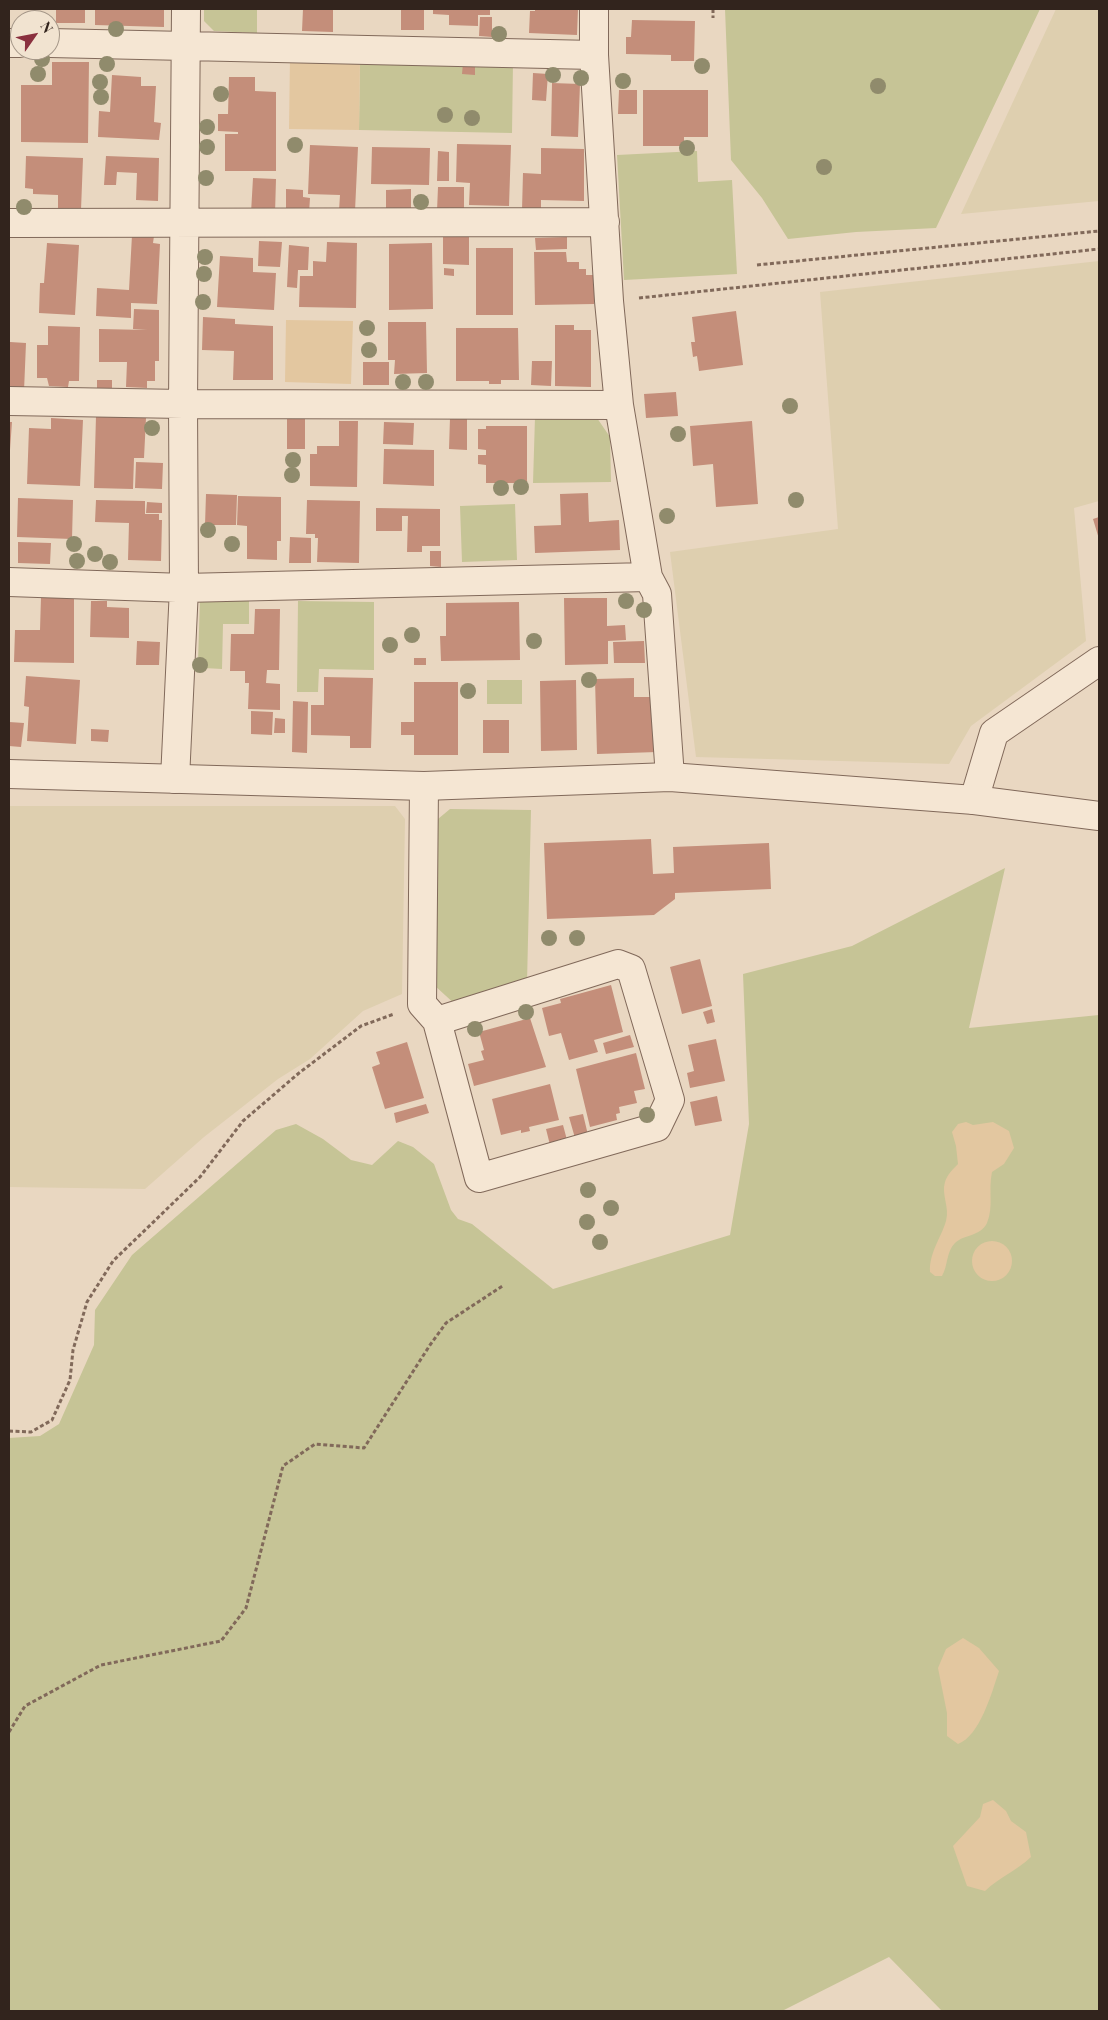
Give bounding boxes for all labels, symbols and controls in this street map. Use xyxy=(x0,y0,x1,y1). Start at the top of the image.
north arrow xyxy=(10,10,60,60)
text: N xyxy=(36,18,58,37)

